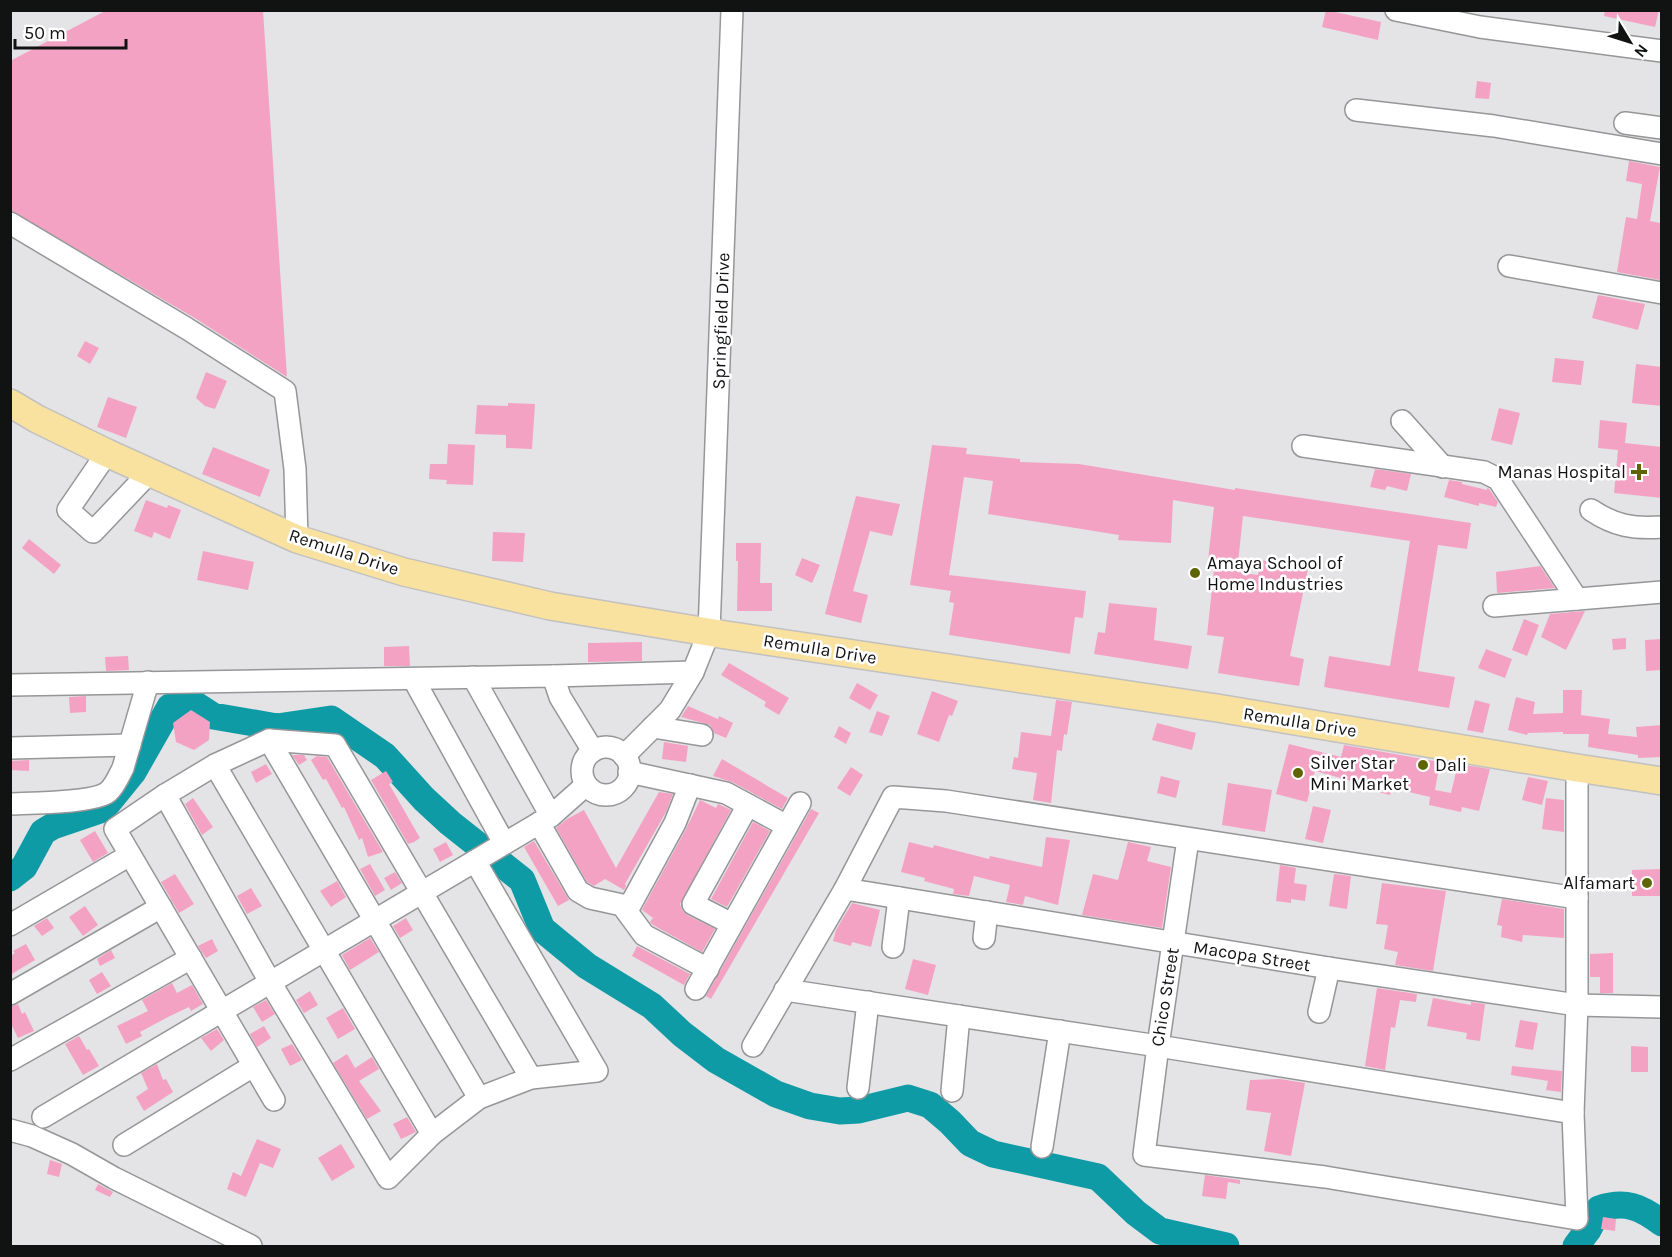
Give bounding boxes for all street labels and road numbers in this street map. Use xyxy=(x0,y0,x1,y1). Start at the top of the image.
street label: Springfield Drive xyxy=(708,252,734,390)
street label: Remulla Drive xyxy=(286,524,402,580)
street label: Remulla Drive xyxy=(762,629,878,669)
street label: Remulla Drive xyxy=(1242,702,1358,742)
street label: Macopa Street xyxy=(1192,936,1312,976)
street label: Chico Street xyxy=(1146,946,1184,1048)

